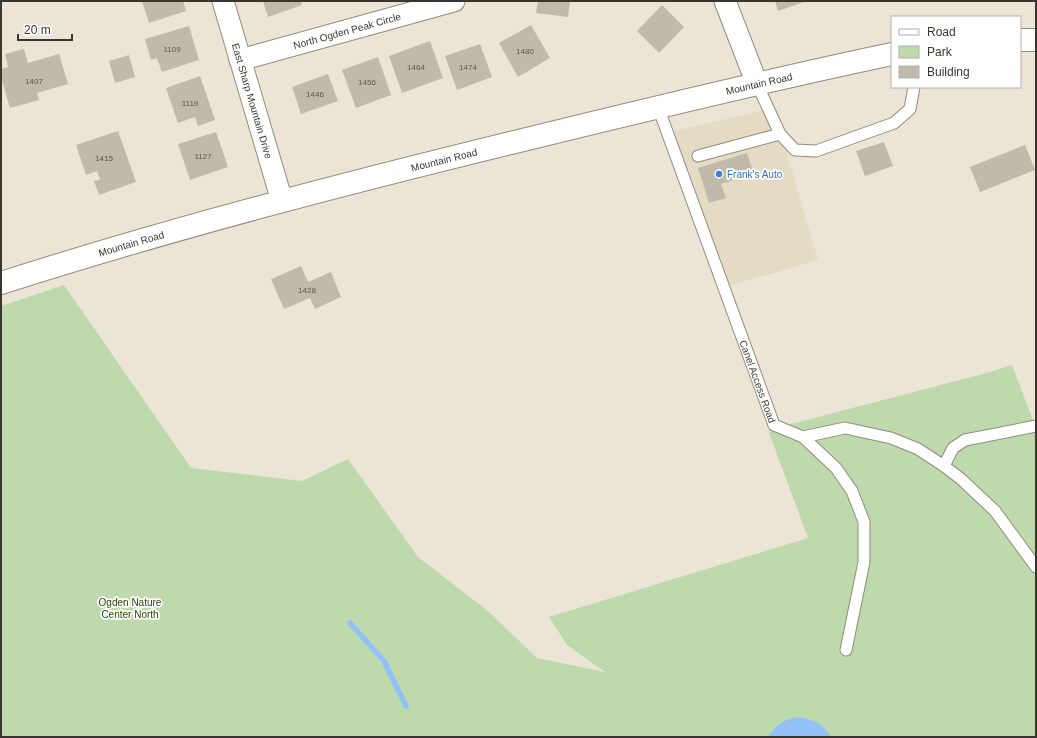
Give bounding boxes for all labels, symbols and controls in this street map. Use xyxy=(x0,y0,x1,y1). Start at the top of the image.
street label: North Ogden Peak Circle xyxy=(292,11,403,51)
scale bar xyxy=(18,16,72,42)
legend xyxy=(891,16,1021,88)
text: 20 m xyxy=(24,23,51,37)
text: Road xyxy=(927,25,956,39)
street label: East Sharp Mountain Drive xyxy=(230,42,274,160)
house number: 1109 xyxy=(163,45,181,54)
text: Park xyxy=(927,45,953,59)
house number: 1480 xyxy=(516,47,534,56)
house number: 1464 xyxy=(407,63,425,72)
house number: 1474 xyxy=(459,63,477,72)
text: Building xyxy=(927,65,970,79)
street label: Mountain Road xyxy=(725,71,793,97)
house number: 1407 xyxy=(25,77,43,86)
house number: 1456 xyxy=(358,78,376,87)
house number: 1446 xyxy=(306,90,324,99)
house number: 1119 xyxy=(182,99,199,108)
street label: Mountain Road xyxy=(410,146,478,174)
house number: 1127 xyxy=(194,152,212,161)
house number: 1415 xyxy=(95,154,113,163)
marker: Frank's Auto xyxy=(714,169,724,179)
place label: Frank's Auto xyxy=(727,169,783,180)
street label: Mountain Road xyxy=(97,229,165,259)
house number: 1428 xyxy=(298,286,316,295)
street label: Canel Access Road xyxy=(737,339,778,424)
park label: Ogden Nature Center North xyxy=(99,597,162,620)

